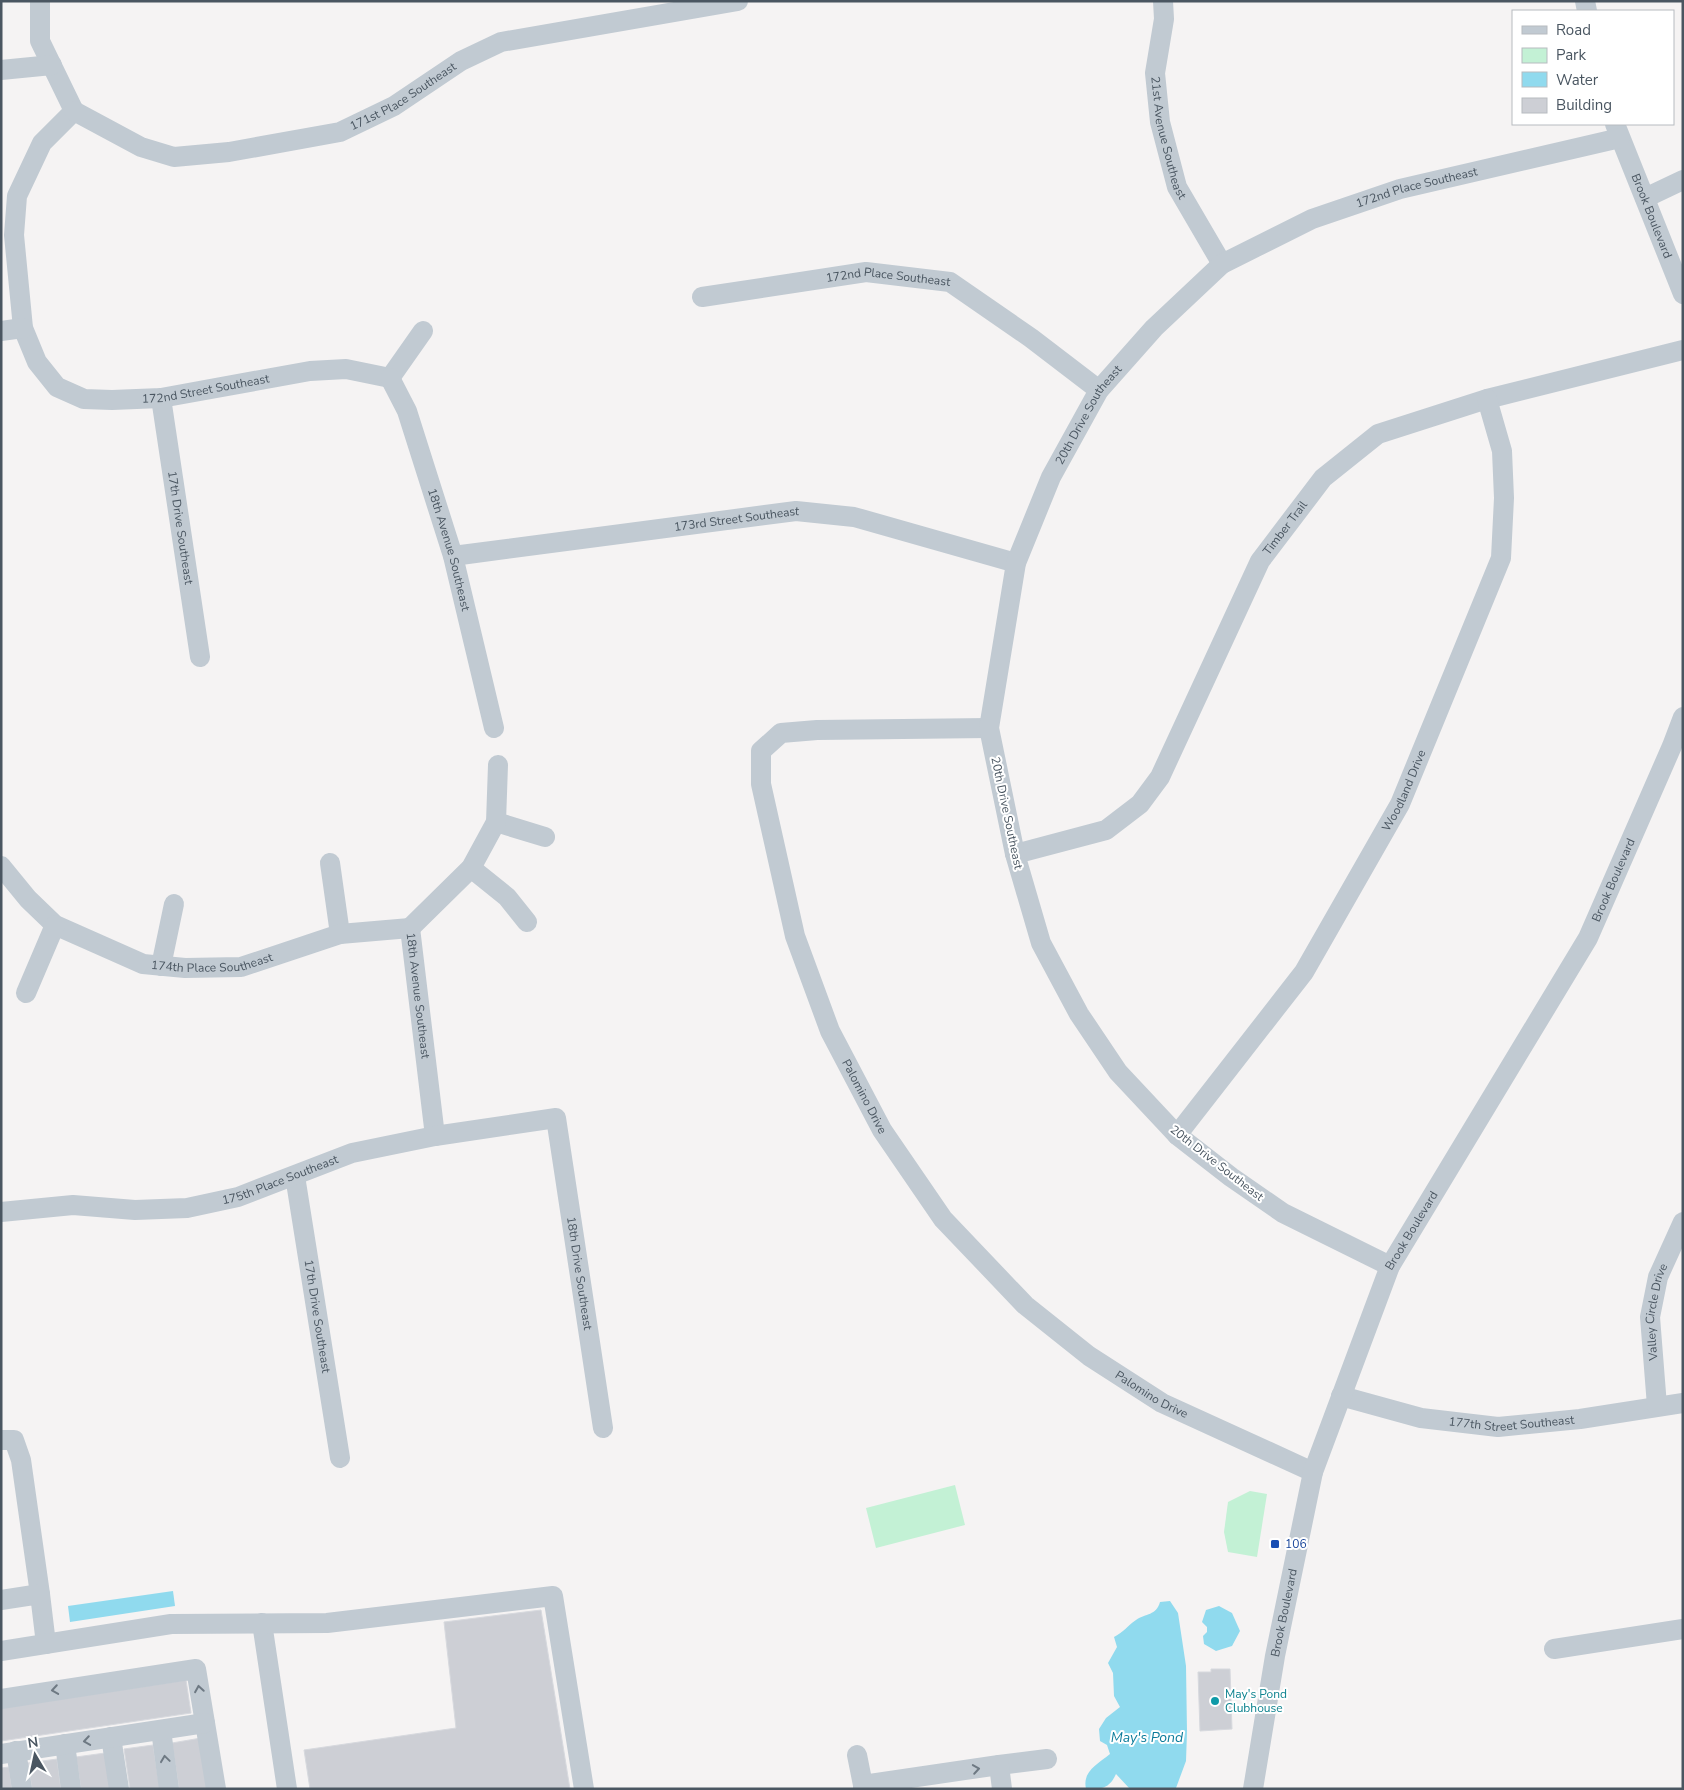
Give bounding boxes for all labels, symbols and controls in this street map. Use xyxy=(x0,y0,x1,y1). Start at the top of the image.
legend xyxy=(1512,10,1674,125)
text: Road xyxy=(1556,20,1591,40)
text: Park xyxy=(1556,45,1586,65)
street label: 171st Place Southeast xyxy=(347,58,460,134)
text: Water xyxy=(1556,70,1599,90)
street label: 21st Avenue Southeast xyxy=(1147,75,1191,203)
text: Building xyxy=(1556,95,1612,115)
street label: 172nd Place Southeast xyxy=(1354,163,1480,211)
street label: Brook Boulevard xyxy=(1628,171,1676,261)
street label: 172nd Place Southeast xyxy=(825,264,952,290)
street label: 20th Drive Southeast xyxy=(1051,361,1126,467)
street label: 172nd Street Southeast xyxy=(142,370,271,407)
street label: 17th Drive Southeast xyxy=(164,470,197,586)
street label: 18th Avenue Southeast xyxy=(424,486,474,613)
street label: Timber Trail xyxy=(1259,497,1311,558)
street label: 173rd Street Southeast xyxy=(673,503,801,535)
street label: Woodland Drive xyxy=(1378,747,1429,834)
street label: 20th Drive Southeast xyxy=(987,755,1027,871)
street label: Brook Boulevard xyxy=(1588,836,1639,924)
street label: 18th Avenue Southeast xyxy=(403,931,434,1060)
street label: 174th Place Southeast xyxy=(150,949,275,976)
street label: Palomino Drive xyxy=(838,1056,891,1137)
street label: 20th Drive Southeast xyxy=(1167,1121,1268,1205)
street label: 175th Place Southeast xyxy=(221,1151,341,1208)
street label: Brook Boulevard xyxy=(1381,1188,1441,1273)
street label: 18th Drive Southeast xyxy=(563,1215,596,1332)
street label: 17th Drive Southeast xyxy=(300,1258,334,1375)
street label: Valley Circle Drive xyxy=(1642,1261,1671,1362)
street label: Palomino Drive xyxy=(1112,1367,1191,1422)
street label: 177th Street Southeast xyxy=(1448,1412,1576,1435)
place label: 106 xyxy=(1285,1536,1307,1552)
marker: 106 xyxy=(1269,1538,1281,1550)
street label: Brook Boulevard xyxy=(1267,1567,1301,1658)
one-way arrow xyxy=(51,1685,60,1695)
one-way arrow xyxy=(195,1685,205,1693)
place label: May's Pond Clubhouse xyxy=(1225,1686,1287,1716)
marker: May's Pond Clubhouse xyxy=(1209,1695,1221,1707)
water label: May's Pond xyxy=(1111,1728,1184,1747)
north arrow xyxy=(10,1730,60,1780)
text: N xyxy=(26,1732,40,1753)
one-way arrow xyxy=(83,1735,92,1745)
one-way arrow xyxy=(160,1755,171,1763)
one-way arrow xyxy=(972,1764,981,1774)

